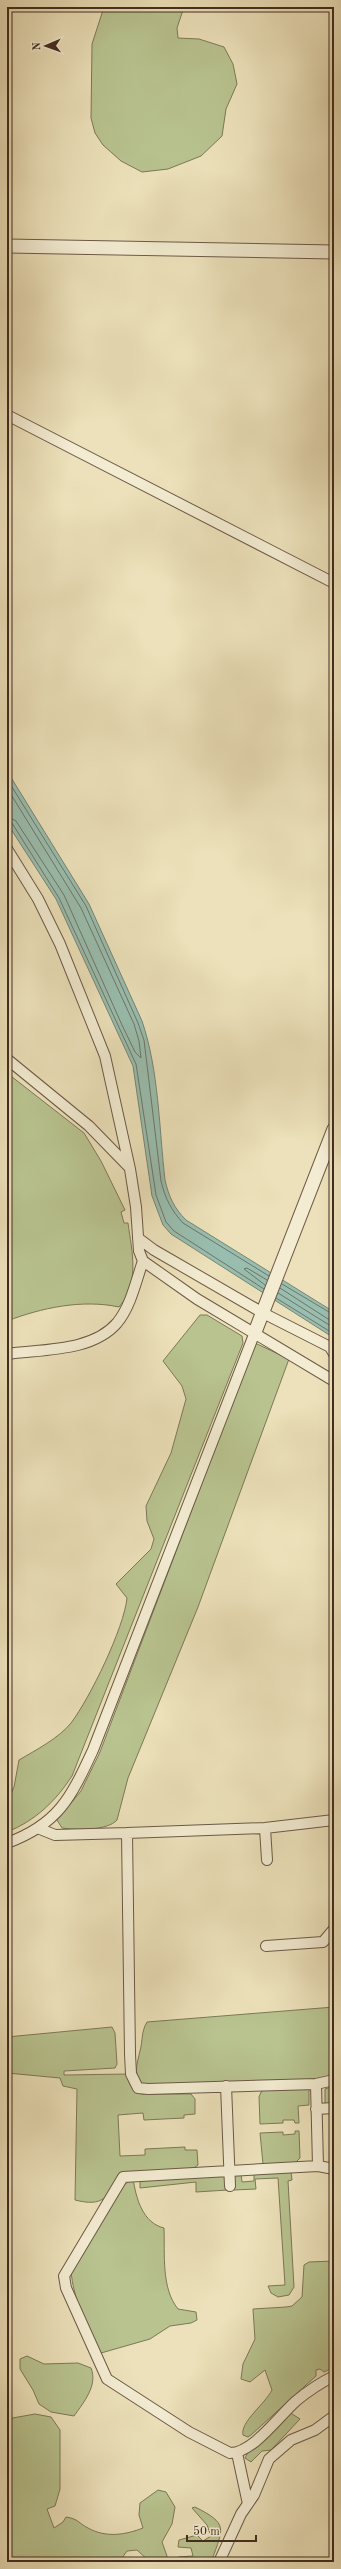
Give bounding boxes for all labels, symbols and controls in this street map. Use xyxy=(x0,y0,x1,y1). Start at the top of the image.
north arrow xyxy=(26,26,66,66)
text: N xyxy=(32,41,43,51)
scale bar xyxy=(187,2517,256,2543)
text: 50 m xyxy=(193,2525,220,2538)

